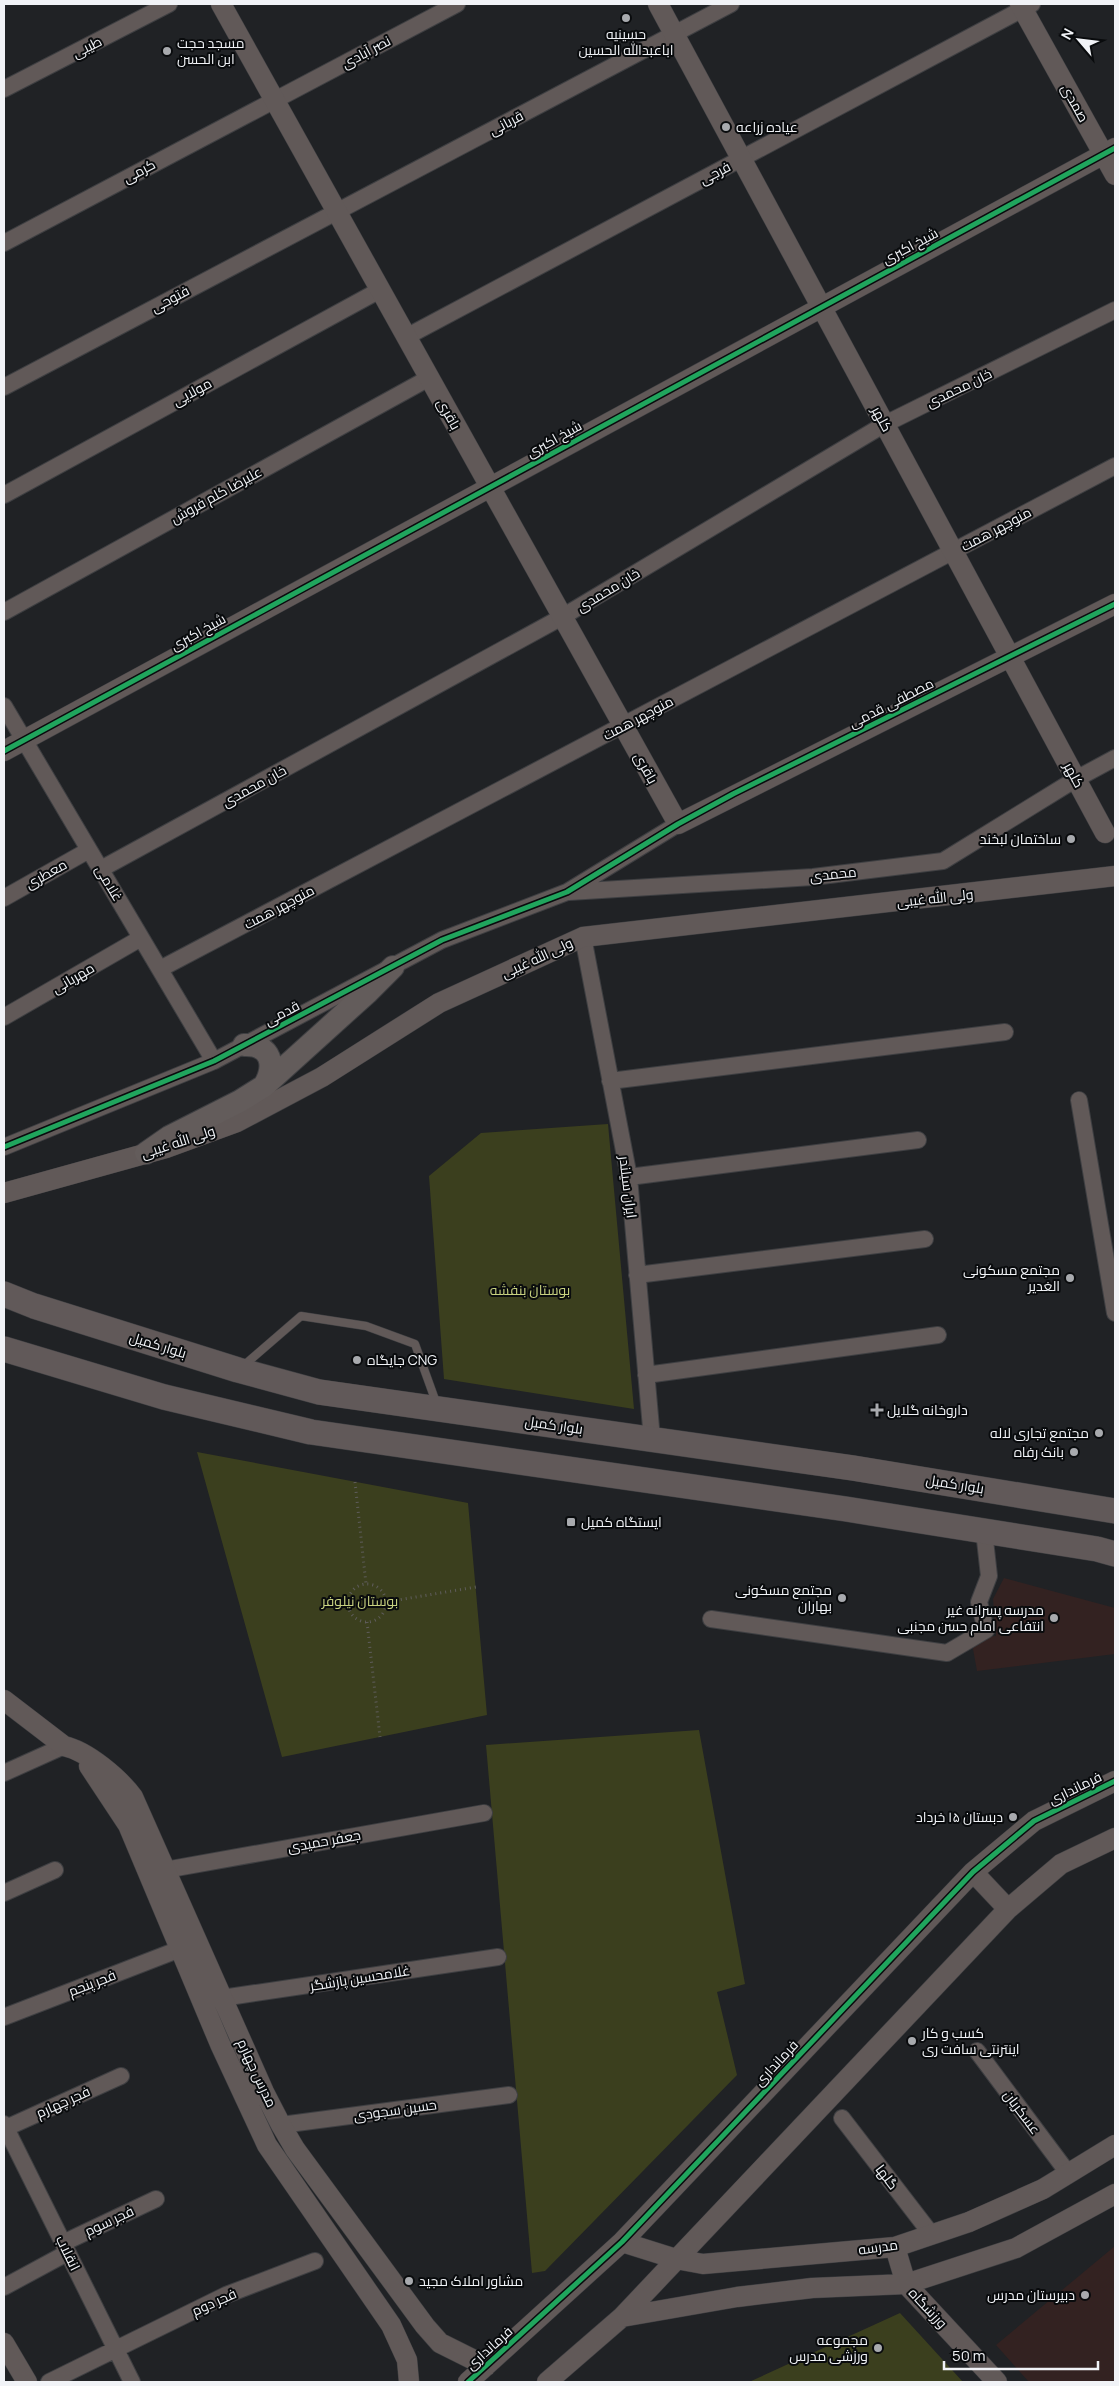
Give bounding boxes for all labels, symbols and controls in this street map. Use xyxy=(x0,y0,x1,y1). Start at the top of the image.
marker: حسینیه اباعبدالله الحسین xyxy=(620,12,632,24)
north arrow xyxy=(1054,15,1104,65)
place label: حسینیه اباعبدالله الحسین xyxy=(579,24,673,59)
text: N xyxy=(1056,25,1078,43)
street label: طیبی xyxy=(69,31,105,62)
street label: نصر آبادی xyxy=(338,31,394,72)
place label: مسجد حجت ابن الحسن xyxy=(177,33,244,68)
marker: مسجد حجت ابن الحسن xyxy=(161,45,173,57)
street label: صمدی xyxy=(1057,80,1094,125)
street label: قربانی xyxy=(485,106,526,140)
place label: عیاده زراعه xyxy=(736,117,798,136)
marker: عیاده زراعه xyxy=(720,121,732,133)
street label: کرمی xyxy=(119,154,158,187)
street label: فرجی xyxy=(696,156,734,189)
street label: شیخ اکبری xyxy=(879,223,941,268)
street label: فتوحی xyxy=(147,281,192,317)
street label: خان محمدی xyxy=(923,363,995,412)
street label: مولایی xyxy=(169,373,215,410)
street label: باقری xyxy=(433,395,466,433)
street label: کلهر xyxy=(867,402,897,435)
street label: شیخ اکبری xyxy=(523,416,585,462)
street label: علیرضا کلم فروش xyxy=(167,462,265,528)
street label: منوچهر همت xyxy=(957,502,1035,556)
street label: خان محمدی xyxy=(572,563,643,616)
street label: شیخ اکبری xyxy=(167,609,229,655)
street label: مصطفی قدمی xyxy=(845,673,936,732)
street label: منوچهر همت xyxy=(599,691,677,745)
street label: باقری xyxy=(630,749,663,787)
street label: کلهر xyxy=(1059,758,1089,791)
street label: خان محمدی xyxy=(218,760,289,811)
place label: ساختمان لبخند xyxy=(980,829,1061,848)
marker: ساختمان لبخند xyxy=(1065,833,1077,845)
street label: معطری xyxy=(21,854,70,893)
street label: غلامی xyxy=(91,861,128,904)
street label: محمدی xyxy=(809,862,857,885)
street label: منوچهر همت xyxy=(240,880,318,934)
street label: ولی الله غیبی xyxy=(896,884,974,911)
street label: ولی الله غیبی xyxy=(498,933,576,982)
street label: مهربانی xyxy=(48,958,98,997)
street label: قدمی xyxy=(261,995,303,1030)
street label: ولی الله غیبی xyxy=(138,1121,217,1162)
street label: ایران سیلندر xyxy=(615,1154,642,1219)
place label: مجتمع مسکونی الغدیر xyxy=(963,1260,1060,1295)
marker: مجتمع مسکونی الغدیر xyxy=(1064,1272,1076,1284)
park label: بوستان بنفشه xyxy=(490,1280,570,1299)
street label: بلوار کمیل xyxy=(127,1327,189,1362)
place label: جایگاه CNG xyxy=(367,1350,437,1369)
marker: جایگاه CNG xyxy=(351,1354,363,1366)
place label: داروخانه گلایل xyxy=(887,1400,968,1419)
marker: داروخانه گلایل xyxy=(871,1404,883,1416)
street label: بلوار کمیل xyxy=(524,1411,584,1438)
place label: مجتمع تجاری لاله xyxy=(990,1423,1089,1442)
marker: مجتمع تجاری لاله xyxy=(1093,1427,1105,1439)
place label: بانک رفاه xyxy=(1014,1442,1064,1461)
marker: بانک رفاه xyxy=(1068,1446,1080,1458)
street label: بلوار کمیل xyxy=(925,1470,985,1497)
place label: ایستگاه کمیل xyxy=(581,1512,662,1531)
marker: ایستگاه کمیل xyxy=(565,1516,577,1528)
place label: مجتمع مسکونی بهاران xyxy=(735,1580,832,1615)
park label: بوستان نیلوفر xyxy=(321,1591,398,1610)
marker: مجتمع مسکونی بهاران xyxy=(836,1592,848,1604)
place label: مدرسه پسرانه غیر انتفاعی امام حسن مجنبی xyxy=(897,1600,1044,1636)
marker: مدرسه پسرانه غیر انتفاعی امام حسن مجنبی xyxy=(1048,1612,1060,1624)
street label: فرمانداری xyxy=(1045,1767,1105,1809)
place label: دبستان ۱۵ خرداد xyxy=(916,1807,1003,1826)
marker: دبستان ۱۵ خرداد xyxy=(1007,1811,1019,1823)
street label: جعفر حمیدی xyxy=(286,1825,362,1856)
street label: غلامحسین پازشگر xyxy=(308,1960,411,1996)
street label: فجر پنجم xyxy=(65,1965,119,2001)
place label: کسب و کار اینترنتی سافت ری xyxy=(921,2023,1020,2058)
street label: مدرس چهارم xyxy=(232,2035,282,2111)
street label: فرمانداری xyxy=(749,2035,802,2090)
marker: کسب و کار اینترنتی سافت ری xyxy=(906,2035,918,2047)
street label: فجر چهارم xyxy=(33,2081,93,2123)
street label: عسکریان xyxy=(999,2086,1045,2138)
street label: حسین سجودی xyxy=(352,2094,438,2125)
street label: گلها xyxy=(872,2160,903,2193)
street label: فجر سوم xyxy=(81,2201,137,2241)
street label: انقلاب xyxy=(52,2232,85,2274)
street label: مدرسه xyxy=(857,2234,899,2259)
place label: مشاور املاک مجید xyxy=(419,2271,523,2290)
marker: مشاور املاک مجید xyxy=(403,2275,415,2287)
street label: فجر دوم xyxy=(188,2283,240,2321)
street label: ورزشگاه xyxy=(905,2283,952,2332)
place label: دبیرستان مدرس xyxy=(987,2285,1075,2304)
marker: دبیرستان مدرس xyxy=(1079,2289,1091,2301)
street label: فرمانداری xyxy=(461,2321,516,2374)
place label: مجموعه ورزشی مدرس xyxy=(789,2330,868,2365)
scale bar xyxy=(944,2338,1098,2370)
marker: مجموعه ورزشی مدرس xyxy=(872,2342,884,2354)
text: 50 m xyxy=(952,2345,986,2366)

